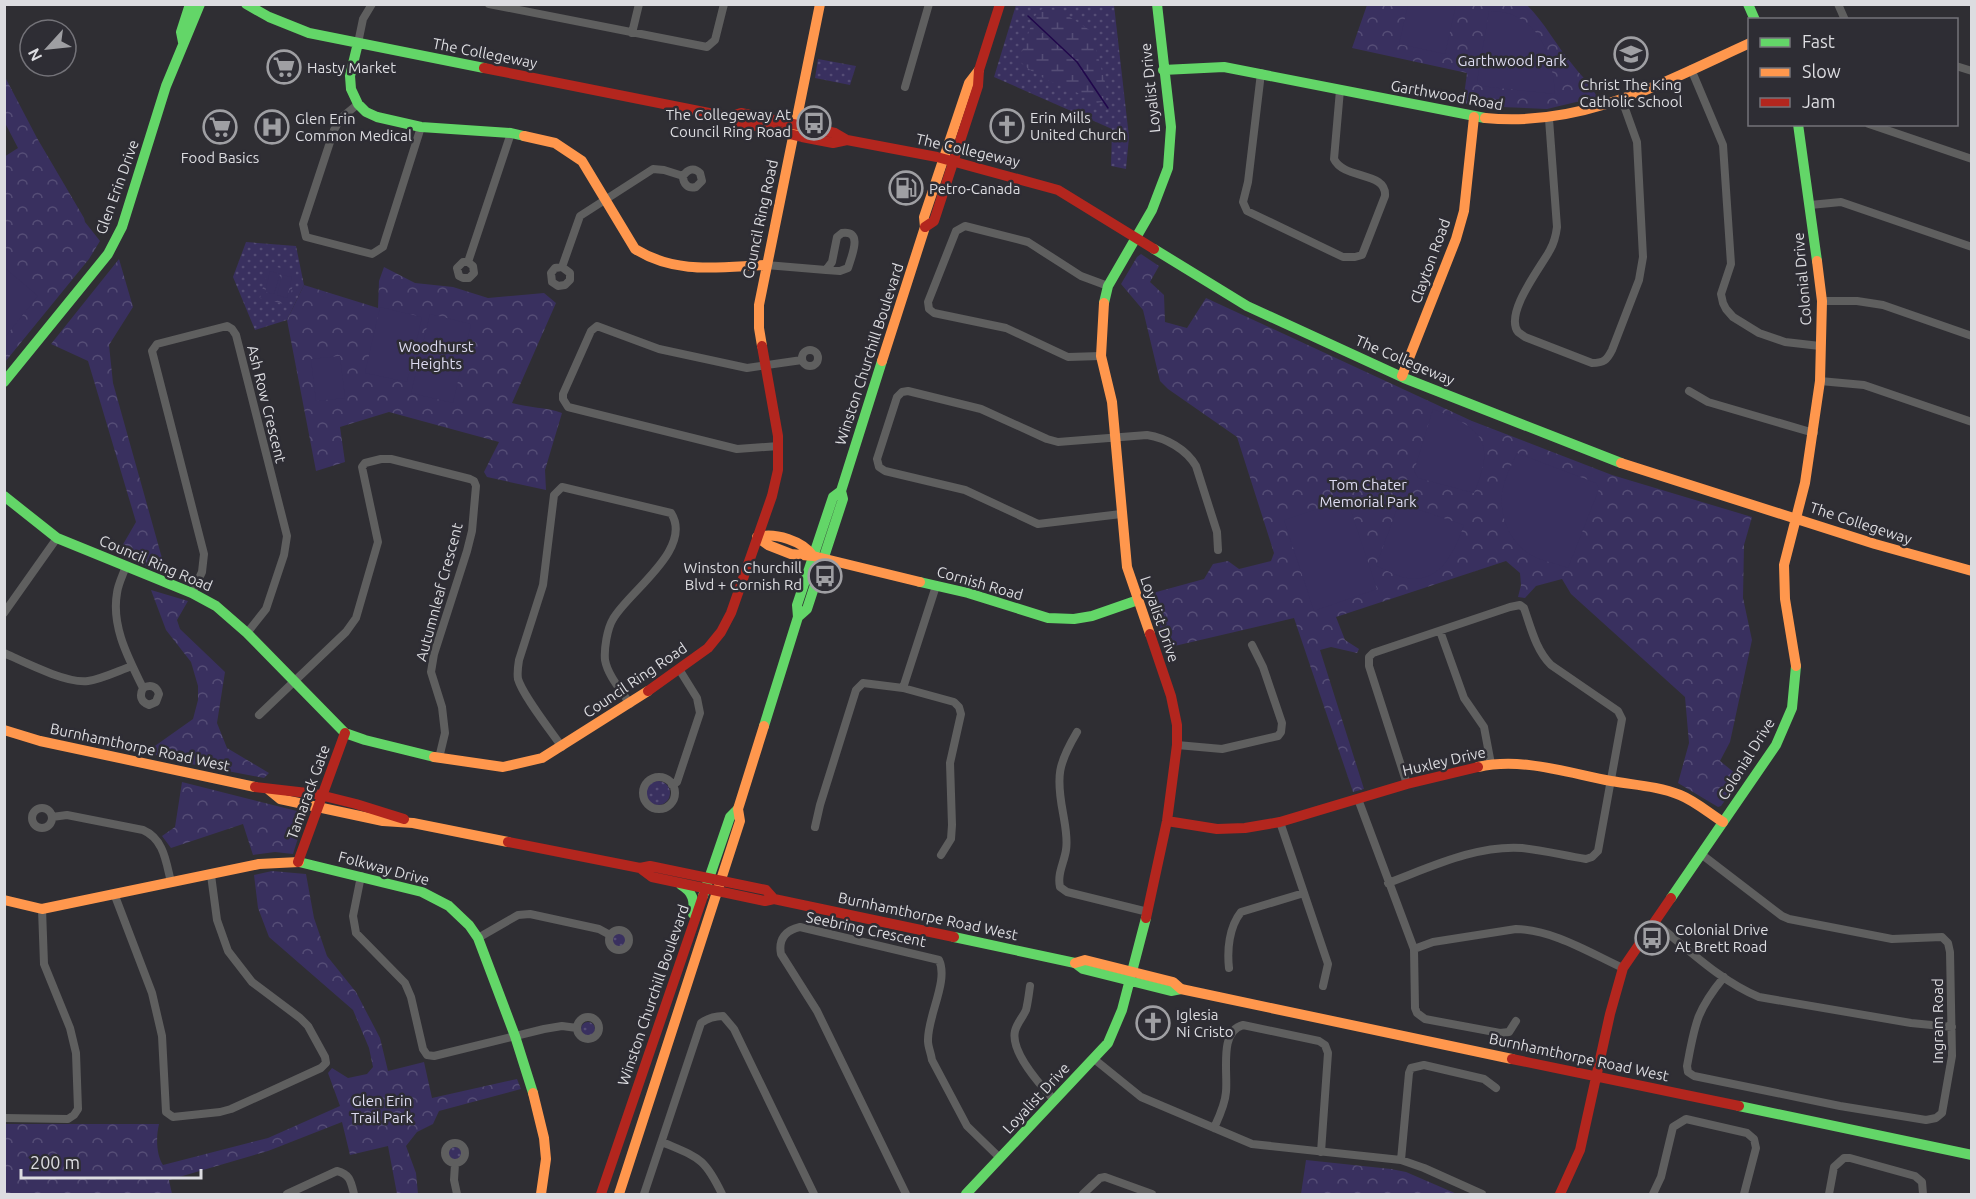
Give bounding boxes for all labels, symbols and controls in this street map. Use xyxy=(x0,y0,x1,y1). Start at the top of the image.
north arrow xyxy=(18,18,78,78)
legend xyxy=(1748,18,1958,126)
text: Fast xyxy=(1802,31,1835,51)
street label: The Collegeway xyxy=(431,35,539,71)
school or university icon: Christ The King Catholic School xyxy=(1613,36,1649,72)
street label: Loyalist Drive xyxy=(1137,42,1163,134)
text: N xyxy=(24,45,45,64)
supermarket icon: Hasty Market xyxy=(266,49,302,85)
park label: Garthwood Park xyxy=(1458,52,1567,69)
place label: Hasty Market xyxy=(307,59,396,76)
text: Slow xyxy=(1802,61,1841,81)
place label: Christ The King Catholic School xyxy=(1579,76,1683,110)
street label: Garthwood Road xyxy=(1390,77,1504,113)
text: Jam xyxy=(1802,91,1836,111)
bus stop icon: The Collegeway At Council Ring Road xyxy=(796,105,832,141)
place label: The Collegeway At Council Ring Road xyxy=(666,106,791,140)
church icon: Erin Mills United Church xyxy=(989,108,1025,144)
supermarket icon: Food Basics xyxy=(202,109,238,145)
hospital icon: Glen Erin Common Medical xyxy=(254,109,290,145)
place label: Erin Mills United Church xyxy=(1030,109,1126,143)
place label: Glen Erin Common Medical xyxy=(295,110,412,144)
street label: The Collegeway xyxy=(914,130,1022,170)
street label: Glen Erin Drive xyxy=(92,137,142,237)
place label: Food Basics xyxy=(181,149,259,166)
street label: Council Ring Road xyxy=(739,158,781,280)
fuel station icon: Petro-Canada xyxy=(888,170,924,206)
place label: Petro-Canada xyxy=(929,180,1020,197)
street label: Clayton Road xyxy=(1407,216,1453,306)
street label: Colonial Drive xyxy=(1789,232,1815,326)
street label: Winston Churchill Boulevard xyxy=(831,261,907,447)
street label: The Collegeway xyxy=(1353,331,1457,389)
park label: Woodhurst Heights xyxy=(398,338,474,372)
street label: Ash Row Crescent xyxy=(244,343,290,465)
park label: Tom Chater Memorial Park xyxy=(1319,476,1417,510)
street label: The Collegeway xyxy=(1808,499,1914,547)
street label: Autumnleaf Crescent xyxy=(412,521,466,663)
street label: Council Ring Road xyxy=(97,531,215,595)
bus stop icon: Winston Churchill Blvd + Cornish Rd xyxy=(807,558,843,594)
place label: Winston Churchill Blvd + Cornish Rd xyxy=(683,559,802,593)
street label: Cornish Road xyxy=(935,563,1025,603)
street label: Loyalist Drive xyxy=(1137,574,1183,664)
street label: Council Ring Road xyxy=(580,639,690,721)
street label: Colonial Drive xyxy=(1714,715,1778,803)
street label: Burnhamthorpe Road West xyxy=(49,720,232,774)
street label: Tamarack Gate xyxy=(283,742,333,842)
street label: Huxley Drive xyxy=(1401,743,1487,779)
street label: Folkway Drive xyxy=(337,848,431,888)
street label: Burnhamthorpe Road West xyxy=(837,889,1020,943)
street label: Winston Churchill Boulevard xyxy=(614,902,692,1088)
street label: Seebring Crescent xyxy=(804,908,928,950)
bus stop icon: Colonial Drive At Brett Road xyxy=(1634,920,1670,956)
place label: Colonial Drive At Brett Road xyxy=(1675,921,1768,955)
street label: Ingram Road xyxy=(1929,978,1946,1064)
church icon: Iglesia Ni Cristo xyxy=(1135,1005,1171,1041)
place label: Iglesia Ni Cristo xyxy=(1176,1006,1233,1040)
street label: Burnhamthorpe Road West xyxy=(1488,1030,1671,1084)
street label: Loyalist Drive xyxy=(999,1059,1073,1137)
park label: Glen Erin Trail Park xyxy=(351,1092,413,1126)
scale bar xyxy=(21,1142,201,1180)
text: 200 m xyxy=(30,1152,80,1172)

